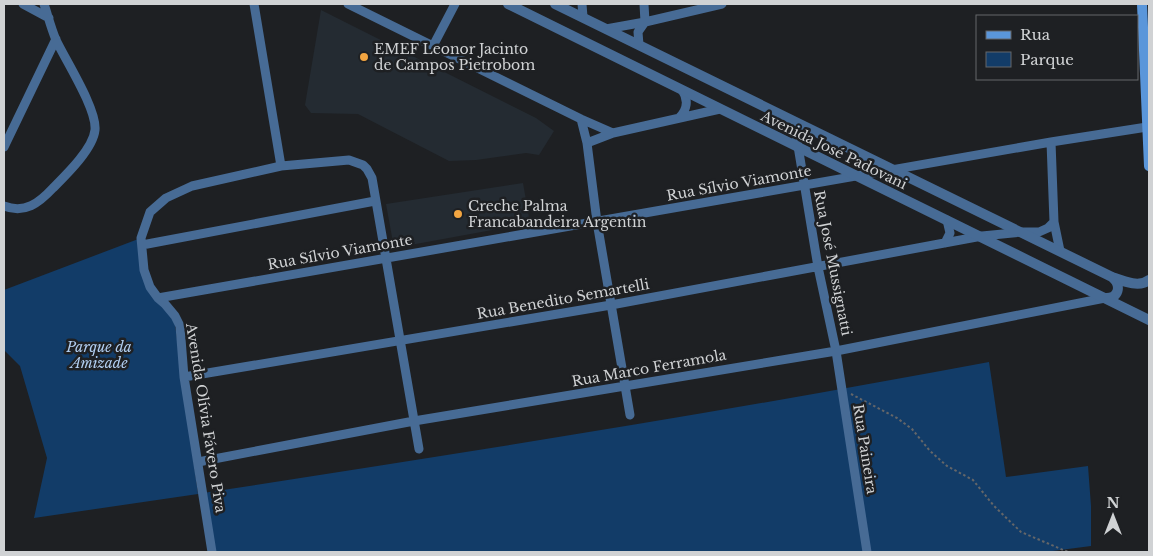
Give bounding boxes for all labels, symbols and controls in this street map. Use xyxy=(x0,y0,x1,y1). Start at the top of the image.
legend xyxy=(976,15,1138,80)
text: Rua xyxy=(1020,25,1051,44)
place label: EMEF Leonor Jacinto de Campos Pietrobom xyxy=(374,40,535,74)
text: Parque xyxy=(1020,50,1074,69)
marker: EMEF Leonor Jacinto de Campos Pietrobom xyxy=(358,51,370,63)
street label: Avenida José Padovani xyxy=(757,106,910,193)
street label: Rua Sílvio Viamonte xyxy=(665,161,813,205)
street label: Rua José Mussignatti xyxy=(810,189,856,337)
place label: Creche Palma Francabandeira Argentin xyxy=(468,197,647,231)
marker: Creche Palma Francabandeira Argentin xyxy=(452,208,464,220)
street label: Rua Sílvio Viamonte xyxy=(266,230,414,274)
street label: Rua Benedito Semartelli xyxy=(475,275,651,323)
street label: Avenida Olívia Fávero Piva xyxy=(182,321,230,514)
park label: Parque da Amizade xyxy=(65,338,132,372)
street label: Rua Marco Ferramola xyxy=(570,345,728,390)
street label: Rua Paineira xyxy=(849,403,881,496)
north arrow xyxy=(1088,491,1138,541)
text: N xyxy=(1106,494,1120,512)

